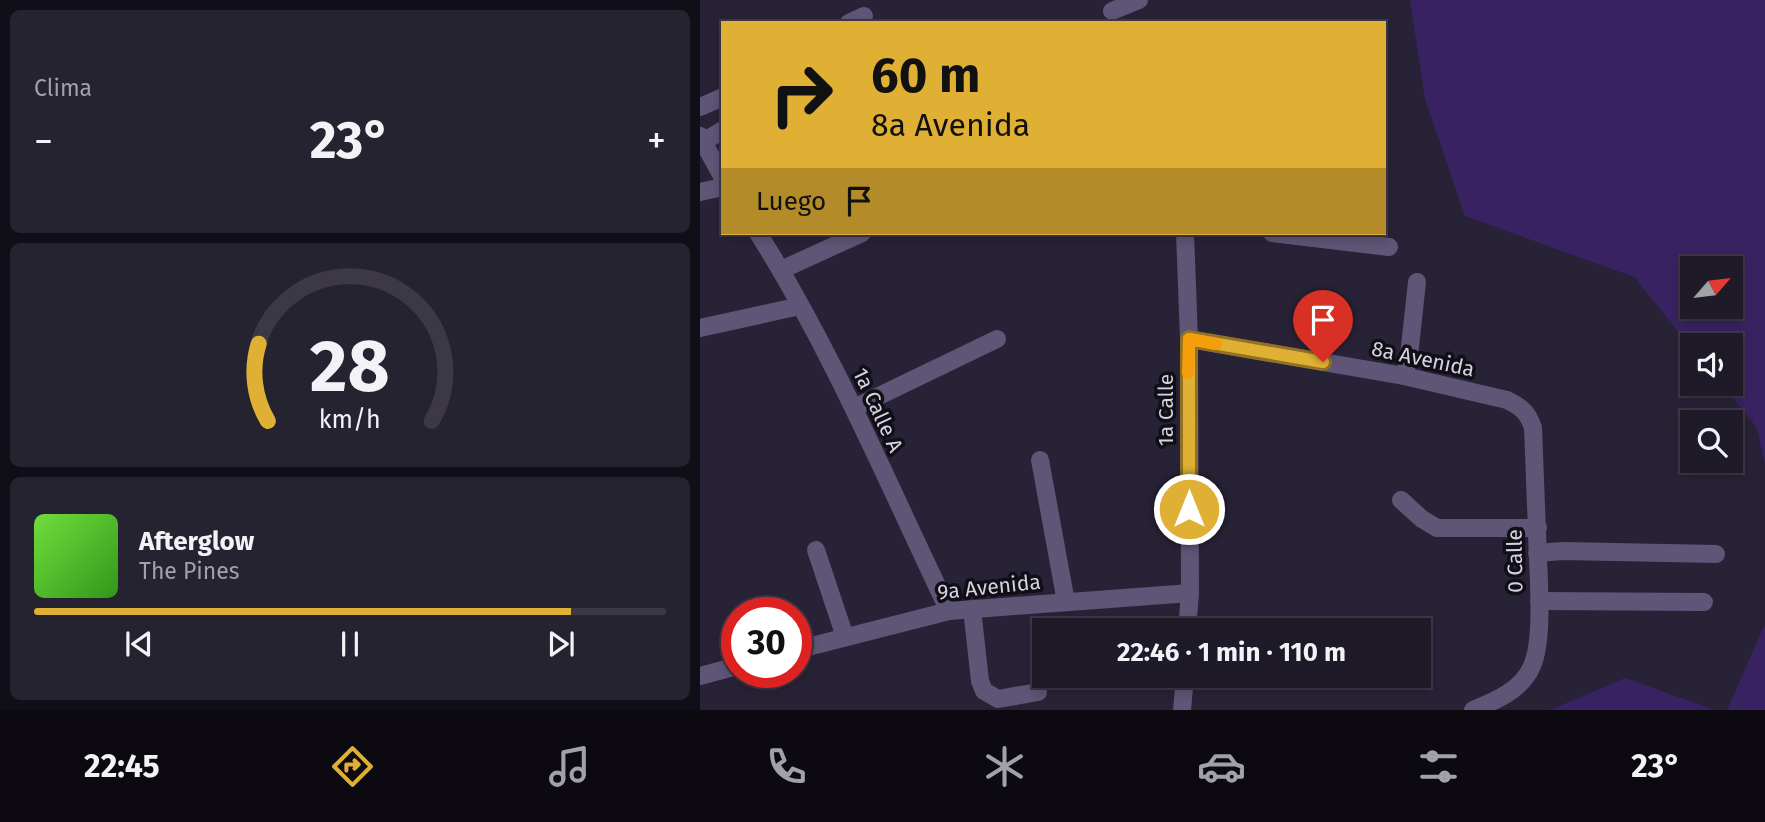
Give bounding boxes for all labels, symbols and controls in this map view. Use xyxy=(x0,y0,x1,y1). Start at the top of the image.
text: 60 m xyxy=(871,46,980,105)
icon: right xyxy=(756,49,847,140)
text: Clima xyxy=(34,74,92,102)
text: 8a Avenida xyxy=(871,106,1030,144)
text: 23° xyxy=(310,109,390,172)
text: − xyxy=(34,118,53,164)
text: + xyxy=(647,118,666,164)
icon: arrive xyxy=(840,182,878,220)
text: Luego xyxy=(756,186,826,217)
north arrow xyxy=(1680,256,1743,318)
map controls xyxy=(1680,256,1743,473)
pin xyxy=(1293,290,1353,362)
icon: arrive xyxy=(1304,301,1342,339)
text: 28 xyxy=(310,323,390,410)
button: sound xyxy=(1680,333,1743,396)
street label: 8a Avenida xyxy=(1369,335,1477,383)
street label: 1a Calle A xyxy=(847,364,909,456)
street label: 1a Calle xyxy=(1153,374,1179,446)
text: km/h xyxy=(319,405,381,435)
button: search xyxy=(1680,410,1743,473)
position arrow xyxy=(1152,472,1226,546)
text: Afterglow xyxy=(139,526,254,557)
street label: 0 Calle xyxy=(1501,529,1529,593)
text: The Pines xyxy=(139,557,240,585)
street label: 9a Avenida xyxy=(936,569,1042,605)
speed limit sign: 30 xyxy=(721,597,812,688)
icon: previous xyxy=(120,625,158,663)
icon: pause xyxy=(331,625,369,663)
icon: next xyxy=(542,625,580,663)
text: 22:46 · 1 min · 110 m xyxy=(1117,637,1346,668)
icon: directions xyxy=(328,742,377,791)
icon: music xyxy=(545,742,594,791)
icon: phone xyxy=(762,742,811,791)
icon: climate xyxy=(980,742,1029,791)
icon: car xyxy=(1197,742,1246,791)
icon: filters xyxy=(1414,742,1463,791)
text: 22:45 xyxy=(84,747,160,785)
text: 23° xyxy=(1631,747,1681,785)

